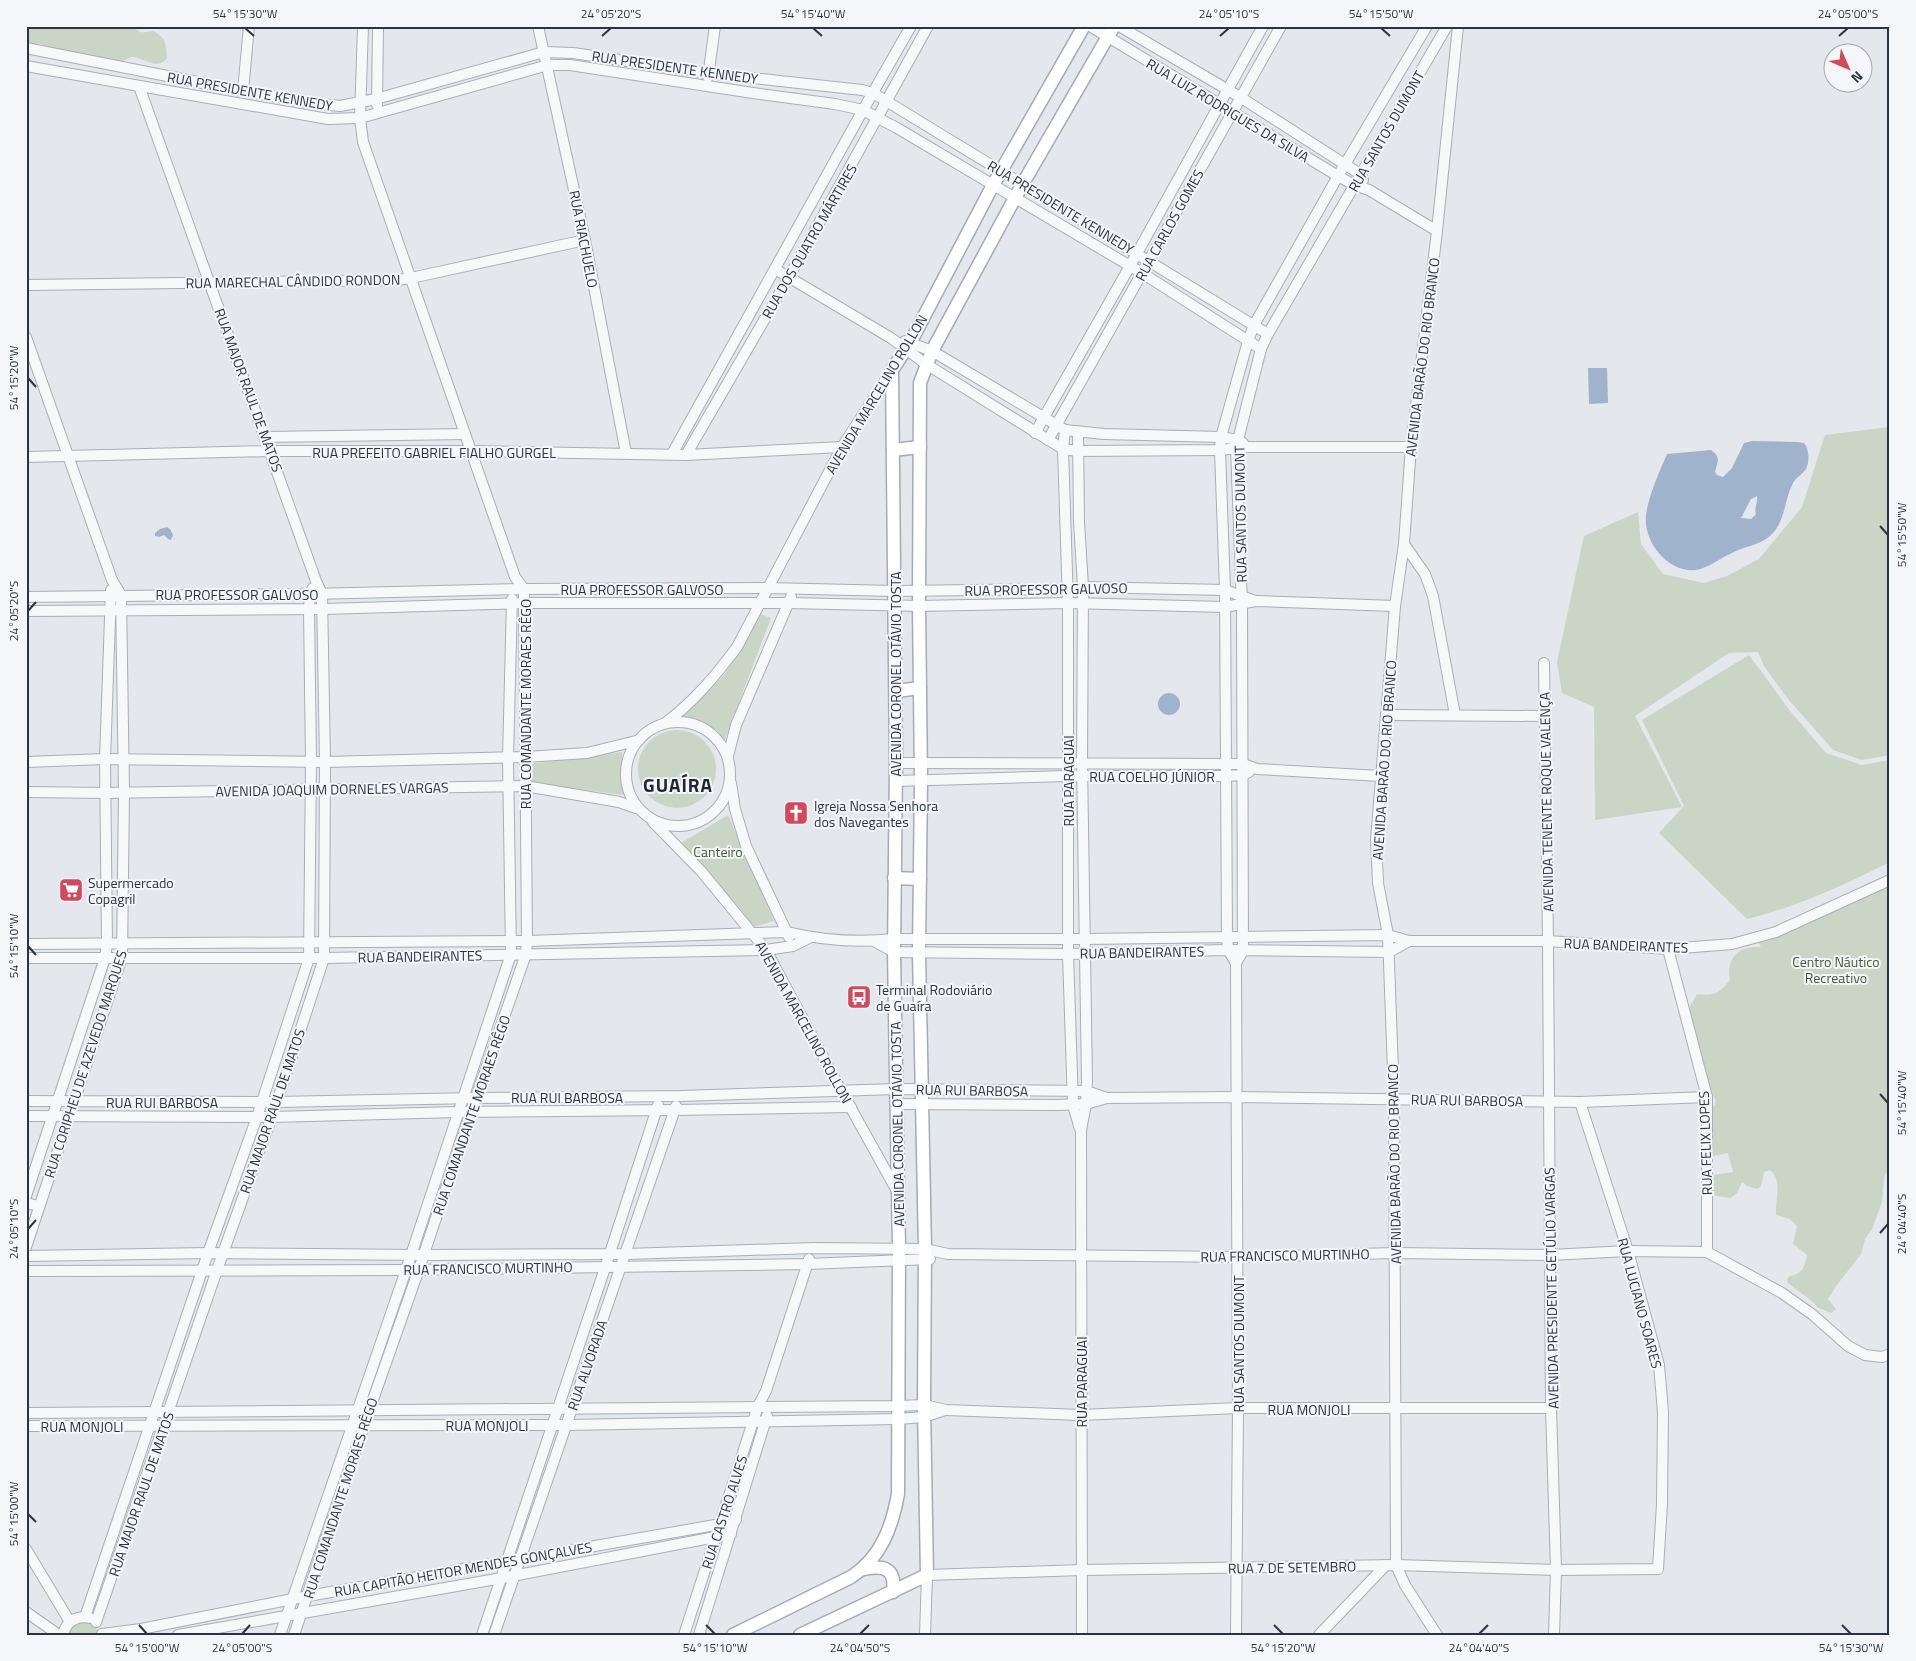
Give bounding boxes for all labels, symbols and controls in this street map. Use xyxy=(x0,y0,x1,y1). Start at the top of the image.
text: 54°15'30"W xyxy=(213,4,278,23)
text: 24°05'20"S xyxy=(581,4,641,23)
text: 54°15'40"W xyxy=(781,4,846,23)
text: 24°05'10"S xyxy=(1199,4,1259,23)
text: 54°15'50"W xyxy=(1349,4,1414,23)
text: 24°05'00"S xyxy=(1818,4,1878,23)
north arrow xyxy=(1824,42,1874,92)
street label: RUA PRESIDENTE KENNEDY xyxy=(591,45,760,89)
street label: RUA LUIZ RODRIGUES DA SILVA xyxy=(1143,53,1314,167)
street label: RUA PRESIDENTE KENNEDY xyxy=(166,66,335,116)
street label: RUA SANTOS DUMONT xyxy=(1343,66,1430,196)
text: N xyxy=(1847,67,1868,88)
street label: RUA PRESIDENTE KENNEDY xyxy=(984,155,1139,259)
street label: RUA DOS QUATRO MÁRTIRES xyxy=(756,160,862,322)
street label: RUA CARLOS GOMES xyxy=(1130,165,1208,285)
street label: RUA RIACHUELO xyxy=(564,189,604,289)
street label: AVENIDA BARÃO DO RIO BRANCO xyxy=(1399,256,1445,458)
street label: RUA MARECHAL CÂNDIDO RONDON xyxy=(185,269,401,293)
street label: RUA MAJOR RAUL DE MATOS xyxy=(210,305,288,475)
street label: AVENIDA MARCELINO ROLLON xyxy=(820,310,932,478)
text: 54°15'20"W xyxy=(4,345,23,410)
street label: RUA PREFEITO GABRIEL FIALHO GURGEL xyxy=(312,442,556,463)
street label: RUA SANTOS DUMONT xyxy=(1228,445,1252,583)
text: 54°15'50"W xyxy=(1892,502,1911,567)
street label: AVENIDA CORONEL OTÁVIO TOSTA xyxy=(885,571,906,777)
street label: RUA PROFESSOR GALVOSO xyxy=(964,577,1128,601)
street label: RUA PROFESSOR GALVOSO xyxy=(560,579,724,600)
text: 24°05'20"S xyxy=(4,581,23,641)
street label: RUA PROFESSOR GALVOSO xyxy=(155,584,319,605)
street label: RUA COMANDANTE MORAES RÊGO xyxy=(515,599,536,809)
street label: AVENIDA BARÃO DO RIO BRANCO xyxy=(1367,659,1401,861)
street label: AVENIDA TENENTE ROQUE VALENÇA xyxy=(1534,691,1558,912)
street label: RUA PARAGUAI xyxy=(1058,735,1079,827)
street label: RUA COELHO JÚNIOR xyxy=(1089,766,1215,787)
district label: GUAÍRA xyxy=(643,770,713,799)
street label: AVENIDA JOAQUIM DORNELES VARGAS xyxy=(215,776,449,802)
place label: Igreja Nossa Senhora dos Navegantes xyxy=(814,795,938,832)
church icon: Igreja Nossa Senhora dos Navegantes xyxy=(783,800,809,826)
park label: Canteiro xyxy=(693,841,743,862)
place label: Supermercado Copagril xyxy=(88,872,174,909)
supermarket icon: Supermercado Copagril xyxy=(58,877,84,903)
text: 54°15'10"W xyxy=(4,913,23,978)
street label: RUA BANDEIRANTES xyxy=(1563,932,1689,958)
street label: AVENIDA MARCELINO ROLLON xyxy=(751,937,857,1107)
street label: RUA BANDEIRANTES xyxy=(1080,940,1204,964)
street label: RUA BANDEIRANTES xyxy=(358,944,482,968)
street label: RUA CORIPHEU DE AZEVEDO MARQUES xyxy=(38,947,132,1181)
park label: Centro Náutico Recreativo xyxy=(1792,951,1880,988)
place label: Terminal Rodoviário de Guaíra xyxy=(876,979,992,1016)
bus stop icon: Terminal Rodoviário de Guaíra xyxy=(846,984,872,1010)
street label: RUA COMANDANTE MORAES RÊGO xyxy=(427,1012,515,1218)
street label: AVENIDA CORONEL OTÁVIO TOSTA xyxy=(885,1021,909,1227)
street label: RUA MAJOR RAUL DE MATOS xyxy=(234,1026,310,1196)
street label: AVENIDA BARÃO DO RIO BRANCO xyxy=(1382,1064,1406,1264)
text: 54°15'40"W xyxy=(1892,1070,1911,1135)
street label: RUA RUI BARBOSA xyxy=(916,1079,1029,1101)
street label: RUA RUI BARBOSA xyxy=(511,1087,624,1108)
street label: RUA RUI BARBOSA xyxy=(1411,1089,1524,1111)
street label: RUA FELIX LOPES xyxy=(1693,1090,1717,1196)
street label: RUA RUI BARBOSA xyxy=(106,1092,219,1113)
street label: AVENIDA PRESIDENTE GETÚLIO VARGAS xyxy=(1538,1167,1564,1409)
text: 24°04'40"S xyxy=(1892,1194,1911,1254)
text: 24°05'10"S xyxy=(4,1199,23,1259)
street label: RUA LUCIANO SOARES xyxy=(1612,1235,1668,1371)
street label: RUA FRANCISCO MURTINHO xyxy=(1200,1243,1370,1267)
street label: RUA FRANCISCO MURTINHO xyxy=(403,1256,573,1280)
street label: RUA SANTOS DUMONT xyxy=(1228,1275,1249,1413)
street label: RUA ALVORADA xyxy=(562,1316,613,1413)
street label: RUA PARAGUAI xyxy=(1071,1336,1092,1428)
street label: RUA COMANDANTE MORAES RÊGO xyxy=(298,1395,382,1601)
street label: RUA MONJOLI xyxy=(1268,1399,1350,1420)
street label: RUA MAJOR RAUL DE MATOS xyxy=(103,1409,179,1579)
street label: RUA MONJOLI xyxy=(446,1415,528,1436)
street label: RUA MONJOLI xyxy=(41,1416,123,1437)
street label: RUA CASTRO ALVES xyxy=(696,1452,752,1572)
text: 54°15'00"W xyxy=(4,1481,23,1546)
street label: RUA CAPITÃO HEITOR MENDES GONÇALVES xyxy=(332,1536,594,1602)
street label: RUA 7 DE SETEMBRO xyxy=(1228,1555,1356,1579)
text: 54°15'00"W xyxy=(115,1638,180,1657)
text: 24°05'00"S xyxy=(212,1638,272,1657)
text: 54°15'10"W xyxy=(683,1638,748,1657)
text: 24°04'50"S xyxy=(830,1638,890,1657)
text: 54°15'20"W xyxy=(1251,1638,1316,1657)
text: 24°04'40"S xyxy=(1449,1638,1509,1657)
text: 54°15'30"W xyxy=(1819,1638,1884,1657)

